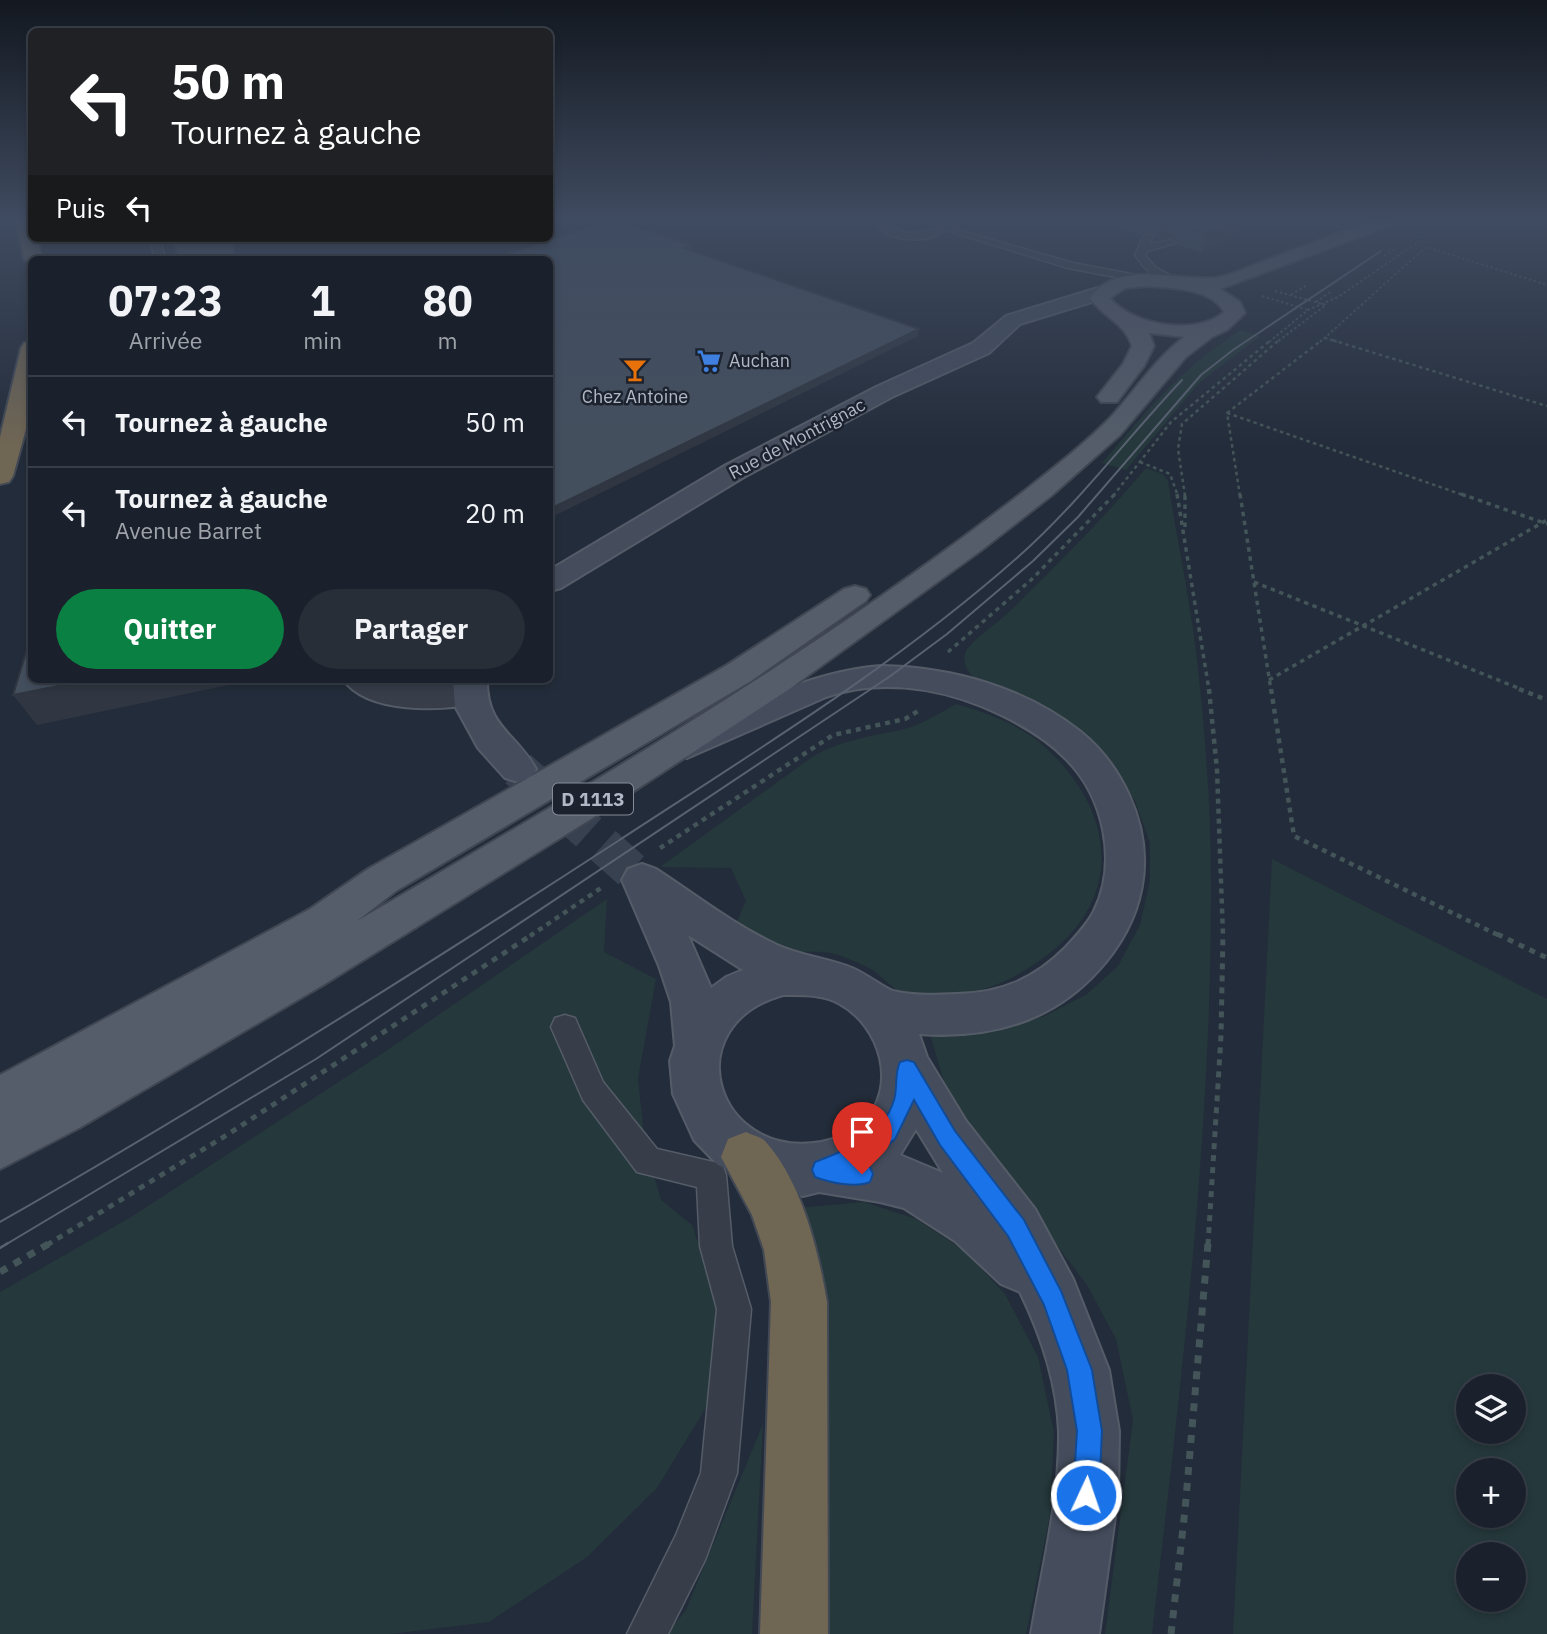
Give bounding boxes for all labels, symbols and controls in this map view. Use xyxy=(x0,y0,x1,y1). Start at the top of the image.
text: 50 m xyxy=(171,49,285,112)
icon: left xyxy=(56,56,147,147)
text: Tournez à gauche xyxy=(171,111,422,153)
icon: left xyxy=(120,189,158,227)
text: Puis xyxy=(56,191,106,225)
text: 07:23 xyxy=(108,273,223,328)
text: 1 xyxy=(310,273,335,328)
text: 80 xyxy=(422,273,473,328)
text: Arrivée xyxy=(129,325,202,355)
text: min xyxy=(303,325,342,355)
text: m xyxy=(437,325,458,355)
supermarket icon: Auchan xyxy=(695,347,723,375)
place label: Auchan xyxy=(729,349,790,372)
bar icon: Chez Antoine xyxy=(621,356,649,384)
place label: Chez Antoine xyxy=(582,385,688,408)
street label: Rue de Montrignac xyxy=(725,393,869,484)
icon: left xyxy=(56,403,94,441)
text: Tournez à gauche xyxy=(115,405,328,439)
text: 50 m xyxy=(465,405,525,439)
text: Tournez à gauche xyxy=(115,481,328,515)
icon: left xyxy=(56,494,94,532)
text: 20 m xyxy=(465,496,525,530)
text: Avenue Barret xyxy=(115,515,262,545)
button: Quitter xyxy=(56,589,284,669)
button: Partager xyxy=(298,589,525,669)
road number: D 1113 xyxy=(553,784,633,814)
pin xyxy=(832,1102,892,1174)
icon: arrive xyxy=(843,1113,881,1151)
map controls xyxy=(1456,1374,1526,1612)
button: layers xyxy=(1456,1374,1526,1444)
position arrow xyxy=(1049,1458,1123,1532)
button: + xyxy=(1456,1458,1526,1528)
button: − xyxy=(1456,1542,1526,1612)

